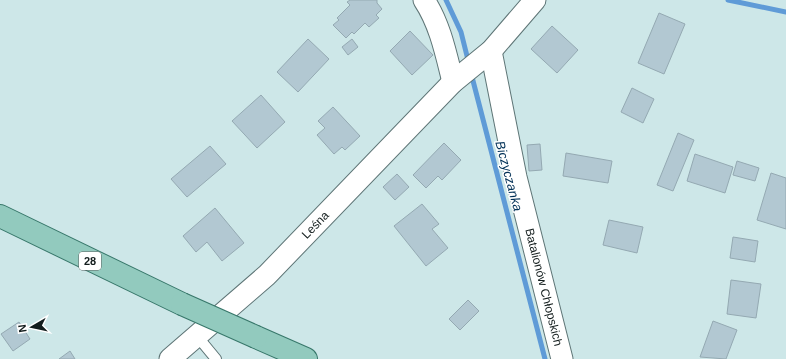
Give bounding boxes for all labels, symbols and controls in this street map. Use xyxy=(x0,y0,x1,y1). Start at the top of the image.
water label: Biczyczanka xyxy=(492,139,526,213)
street label: Leśna xyxy=(299,208,332,241)
street label: Batalionów Chłopskich xyxy=(522,227,565,347)
road number: 28 xyxy=(79,252,101,270)
north arrow xyxy=(12,307,52,347)
text: N xyxy=(16,324,29,333)

